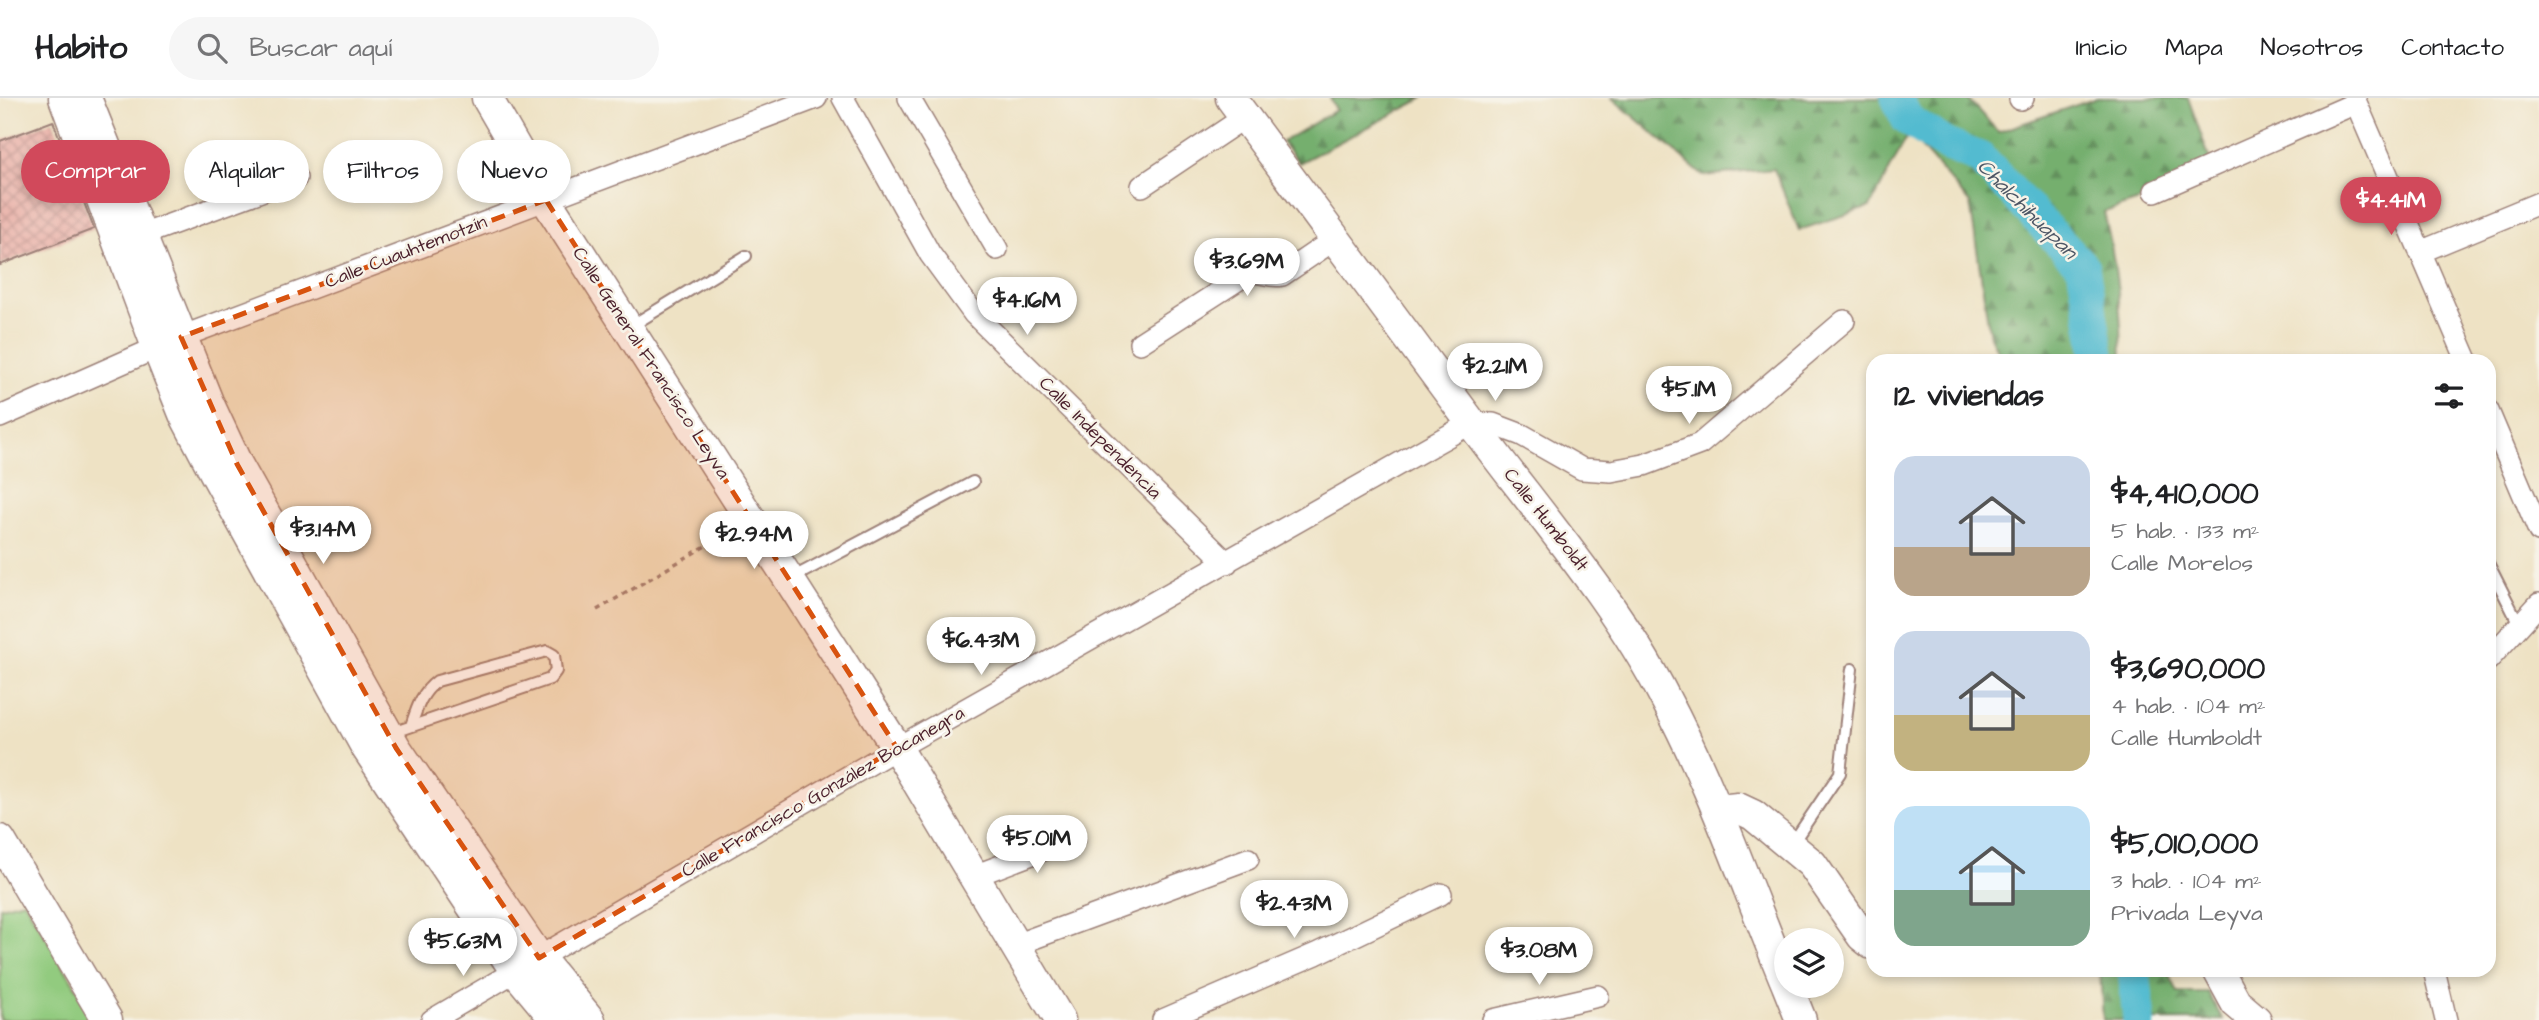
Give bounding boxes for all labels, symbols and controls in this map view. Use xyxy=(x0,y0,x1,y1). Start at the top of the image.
search box xyxy=(169,17,659,80)
text: Habito xyxy=(35,25,127,71)
icon: search xyxy=(193,29,231,67)
text: Buscar aquí xyxy=(249,30,392,66)
text: Inicio xyxy=(2075,31,2127,65)
text: Mapa xyxy=(2165,31,2223,65)
text: Nosotros xyxy=(2261,31,2363,65)
text: Contacto xyxy=(2401,31,2504,65)
chip: Comprar xyxy=(21,140,170,203)
chip: Alquilar xyxy=(184,140,309,203)
chip: Filtros xyxy=(323,140,443,203)
chip: Nuevo xyxy=(457,140,571,203)
water label: Chalchihuapan xyxy=(1971,153,2085,267)
pin: $4.41M xyxy=(2334,178,2448,237)
text: $4.41M xyxy=(2356,184,2426,216)
street label: Calle Cuauhtemotzín xyxy=(321,209,491,295)
pin: $3.69M xyxy=(1190,238,1304,298)
street label: Calle General Francisco Leyva xyxy=(565,242,737,485)
text: $3.69M xyxy=(1210,245,1284,277)
pin: $4.16M xyxy=(970,278,1084,337)
text: $4.16M xyxy=(993,284,1061,316)
pin: $2.21M xyxy=(1438,344,1552,403)
text: $2.21M xyxy=(1463,350,1527,382)
pin: $5.1M xyxy=(1640,366,1738,426)
street label: Calle Independencia xyxy=(1033,371,1168,506)
text: $5.1M xyxy=(1662,373,1716,405)
text: 12 viviendas xyxy=(1894,375,2044,417)
icon: filters xyxy=(2430,377,2468,415)
street label: Calle Humboldt xyxy=(1497,463,1595,578)
text: $4,410,000 xyxy=(2111,473,2259,515)
icon: home xyxy=(1950,484,2034,568)
pin: $3.14M xyxy=(266,506,380,566)
pin: $2.94M xyxy=(697,512,811,571)
text: $3.14M xyxy=(290,513,356,545)
text: 5 hab. · 133 m² xyxy=(2111,515,2259,547)
text: $2.94M xyxy=(716,518,792,550)
text: Calle Morelos xyxy=(2111,547,2253,579)
pin: $6.43M xyxy=(924,618,1038,677)
text: $6.43M xyxy=(943,624,1019,656)
text: $3,690,000 xyxy=(2111,648,2265,690)
icon: home xyxy=(1950,659,2034,743)
text: 4 hab. · 104 m² xyxy=(2111,690,2266,722)
street label: Calle Francisco González Bocanegra xyxy=(676,699,970,885)
text: Calle Humboldt xyxy=(2111,722,2262,754)
pin: $5.01M xyxy=(980,816,1094,875)
text: $5.01M xyxy=(1003,822,1071,854)
text: $5,010,000 xyxy=(2111,823,2258,865)
icon: home xyxy=(1950,834,2034,918)
text: 3 hab. · 104 m² xyxy=(2111,865,2262,897)
pin: $2.43M xyxy=(1237,880,1351,940)
text: $2.43M xyxy=(1256,887,1332,919)
text: Privada Leyva xyxy=(2111,897,2263,929)
pin: $5.63M xyxy=(406,918,520,978)
text: $5.63M xyxy=(424,925,502,957)
pin: $3.08M xyxy=(1482,928,1596,987)
map controls xyxy=(1774,928,1844,998)
button: layers xyxy=(1774,928,1844,998)
text: $3.08M xyxy=(1501,934,1577,966)

